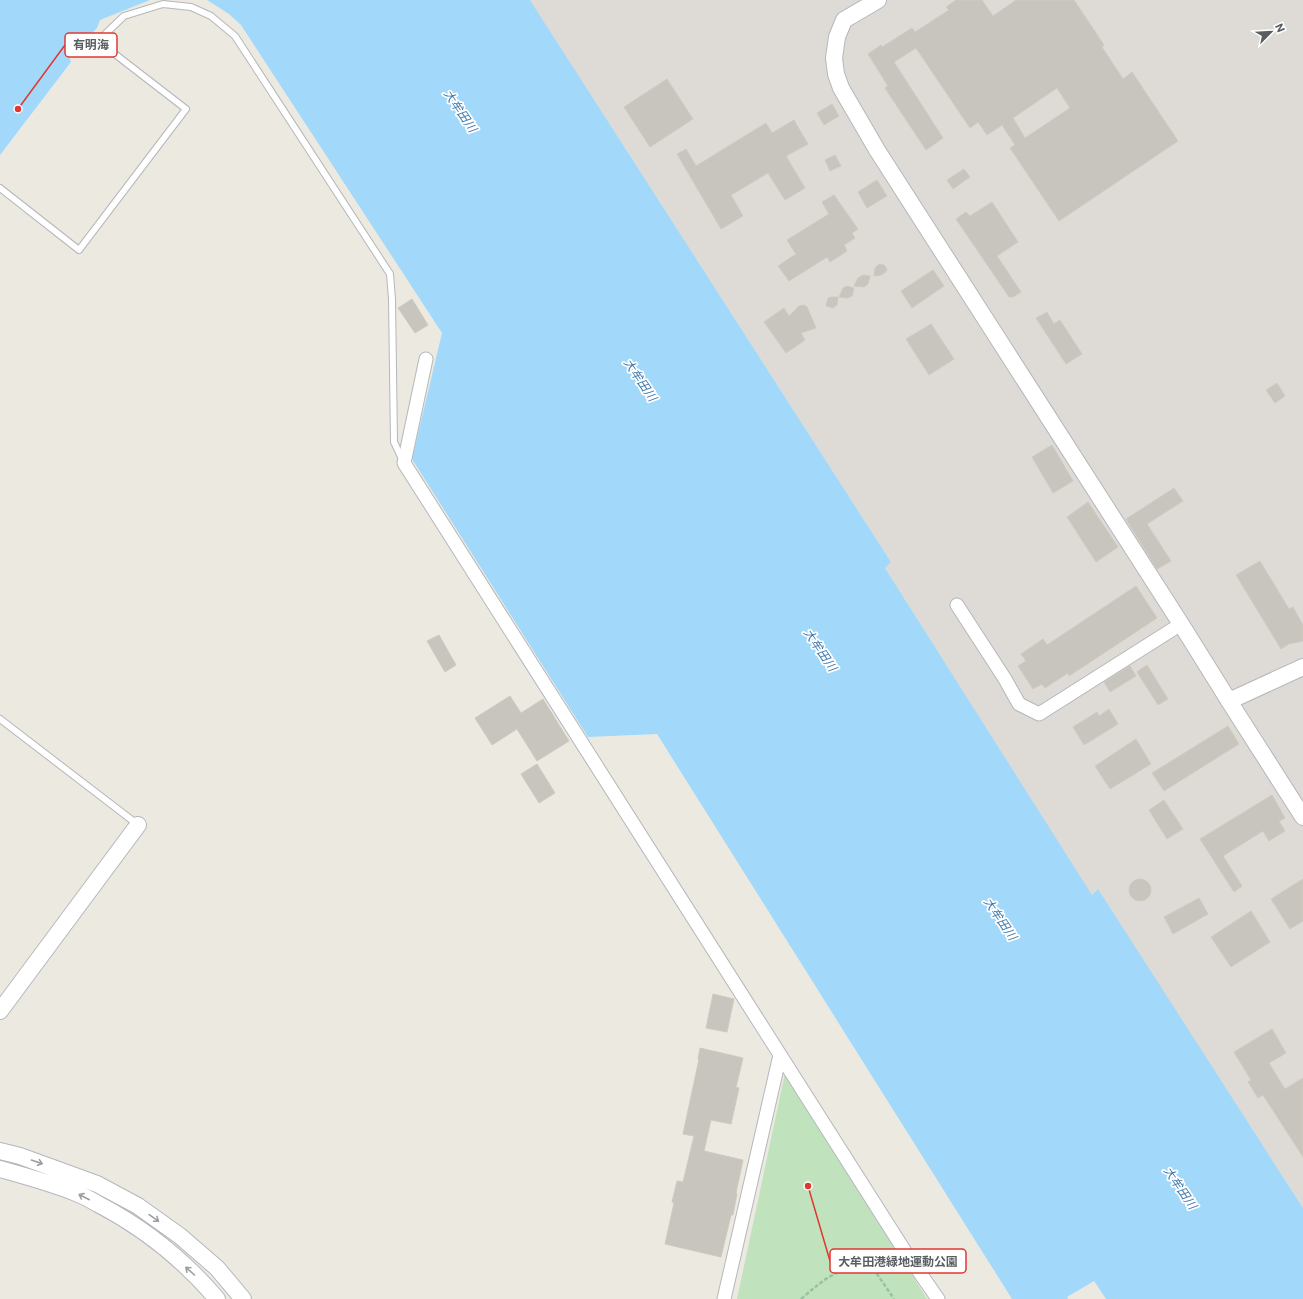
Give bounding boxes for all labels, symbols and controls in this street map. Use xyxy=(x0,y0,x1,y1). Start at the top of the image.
north arrow xyxy=(1251,12,1291,52)
text: N xyxy=(1273,21,1288,34)
callout: 有明海 xyxy=(65,33,117,57)
text: 有明海 xyxy=(73,37,109,51)
water label: 大牟田川 xyxy=(442,87,481,136)
water label: 大牟田川 xyxy=(622,356,661,405)
water label: 大牟田川 xyxy=(802,626,841,675)
water label: 大牟田川 xyxy=(982,895,1021,944)
one-way arrow xyxy=(31,1159,44,1166)
water label: 大牟田川 xyxy=(1162,1164,1201,1213)
one-way arrow xyxy=(78,1193,90,1200)
one-way arrow xyxy=(148,1214,159,1222)
callout: 大牟田港緑地運動公園 xyxy=(830,1249,966,1273)
text: 大牟田港緑地運動公園 xyxy=(838,1254,958,1268)
one-way arrow xyxy=(185,1266,196,1275)

